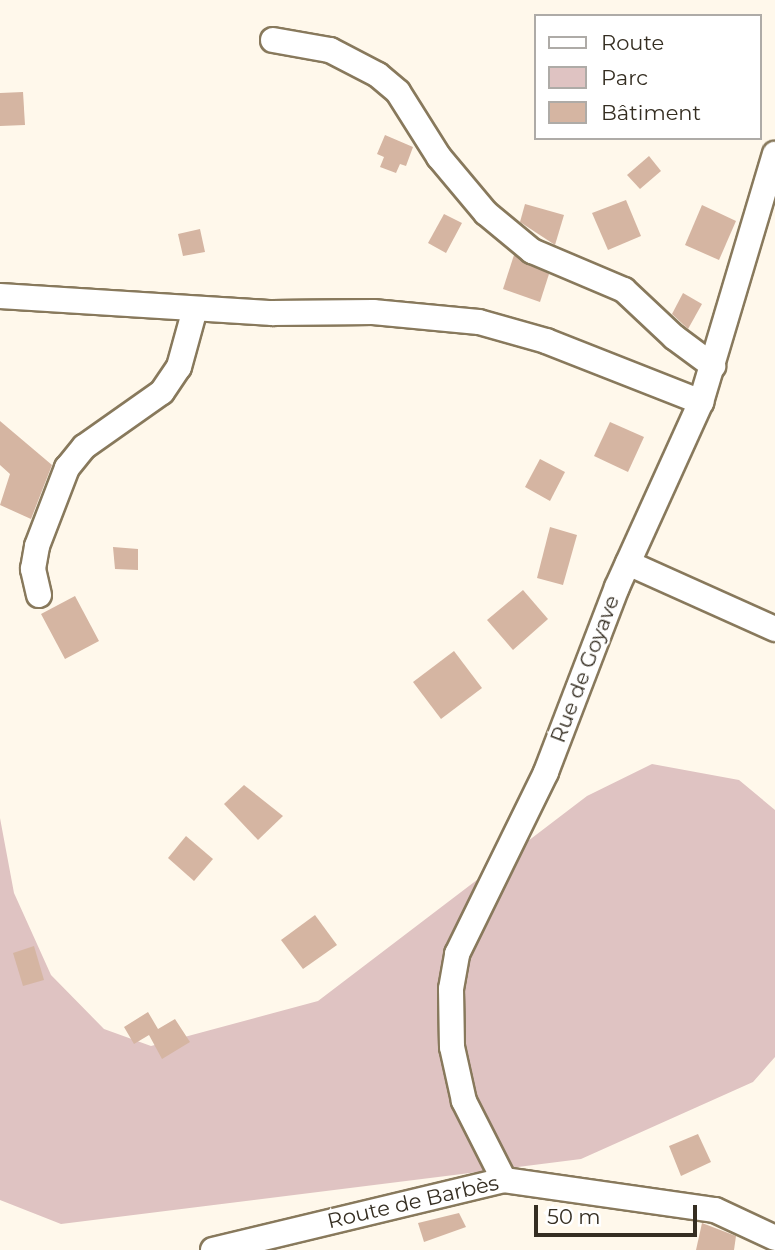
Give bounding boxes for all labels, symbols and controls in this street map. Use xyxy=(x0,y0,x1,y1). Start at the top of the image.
legend xyxy=(534,14,761,140)
text: Route xyxy=(601,30,664,55)
text: Parc xyxy=(601,65,648,90)
text: Bâtiment xyxy=(601,100,701,125)
street label: Rue de Goyave xyxy=(545,592,625,746)
street label: Route de Barbès xyxy=(325,1170,501,1234)
scale bar xyxy=(537,1190,700,1234)
text: 50 m xyxy=(547,1204,601,1229)

